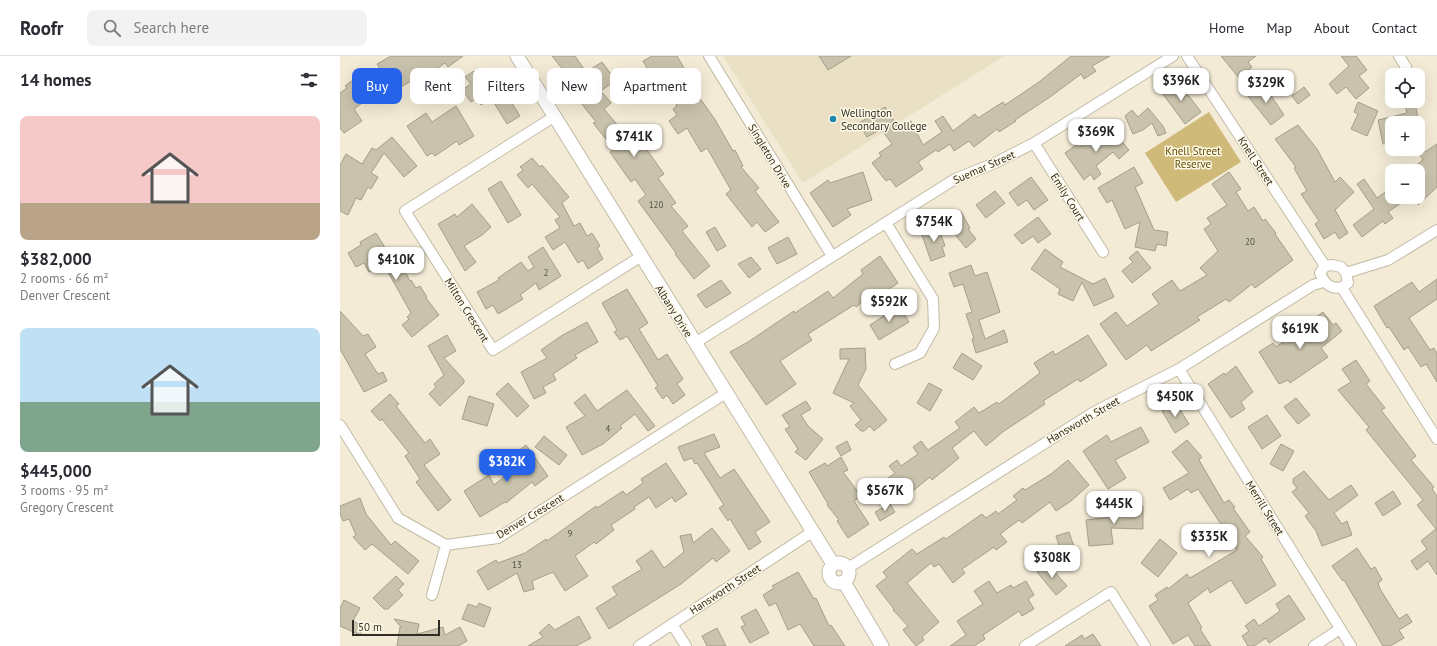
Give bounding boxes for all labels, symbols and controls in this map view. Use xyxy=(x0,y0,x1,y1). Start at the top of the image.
search box xyxy=(87,10,367,46)
text: Roofr xyxy=(20,16,63,40)
icon: search xyxy=(101,17,123,39)
text: Search here xyxy=(133,18,209,37)
text: Home xyxy=(1209,19,1244,37)
text: Map xyxy=(1266,19,1292,37)
text: About xyxy=(1314,19,1350,37)
text: Contact xyxy=(1372,19,1417,37)
chip: Buy xyxy=(352,68,402,104)
chip: Rent xyxy=(410,68,465,104)
chip: Filters xyxy=(473,68,539,104)
chip: New xyxy=(547,68,602,104)
chip: Apartment xyxy=(610,68,701,104)
pin: $396K xyxy=(1153,68,1209,102)
map controls xyxy=(1385,68,1425,204)
button: locate xyxy=(1385,68,1425,108)
text: 14 homes xyxy=(20,69,91,91)
icon: filters xyxy=(298,69,320,91)
pin: $329K xyxy=(1238,70,1294,104)
text: $396K xyxy=(1162,72,1200,89)
text: $329K xyxy=(1247,74,1285,91)
place label: Wellington Secondary College xyxy=(841,106,927,133)
marker: Wellington Secondary College xyxy=(828,114,838,124)
button: + xyxy=(1385,116,1425,156)
pin: $369K xyxy=(1068,119,1124,153)
street label: Singleton Drive xyxy=(745,121,795,191)
text: $369K xyxy=(1077,123,1115,140)
pin: $741K xyxy=(606,124,662,158)
text: $741K xyxy=(615,128,653,145)
street label: Knell Street xyxy=(1235,134,1277,188)
icon: home xyxy=(134,142,206,214)
park label: Knell Street Reserve xyxy=(1165,144,1221,171)
street label: Suemar Street xyxy=(951,147,1017,187)
button: − xyxy=(1385,164,1425,204)
street label: Emily Court xyxy=(1048,170,1088,224)
house number: 120 xyxy=(649,199,663,210)
pin: $754K xyxy=(906,209,962,243)
text: $754K xyxy=(915,213,953,230)
house number: 20 xyxy=(1245,236,1255,247)
pin: $410K xyxy=(368,247,424,281)
text: $382,000 xyxy=(20,248,92,270)
text: $410K xyxy=(377,251,415,268)
house number: 2 xyxy=(544,267,549,278)
text: 2 rooms · 66 m² xyxy=(20,270,109,287)
street label: Milton Crescent xyxy=(442,275,493,345)
street label: Albany Drive xyxy=(652,282,696,340)
text: Denver Crescent xyxy=(20,287,110,304)
pin: $592K xyxy=(861,289,917,323)
text: $592K xyxy=(870,293,908,310)
pin: $619K xyxy=(1272,316,1328,350)
text: $619K xyxy=(1281,320,1319,337)
icon: home xyxy=(134,354,206,426)
pin: $450K xyxy=(1147,384,1203,418)
text: $450K xyxy=(1156,388,1194,405)
street label: Hansworth Street xyxy=(1044,393,1122,447)
house number: 4 xyxy=(606,423,611,434)
pin: $382K xyxy=(479,449,535,483)
text: $382K xyxy=(488,453,526,470)
text: $445,000 xyxy=(20,460,92,482)
pin: $567K xyxy=(857,478,913,512)
street label: Merrill Street xyxy=(1243,478,1288,538)
text: 3 rooms · 95 m² xyxy=(20,482,109,499)
text: $567K xyxy=(866,482,904,499)
street label: Denver Crescent xyxy=(494,490,567,542)
pin: $445K xyxy=(1086,491,1142,525)
text: $445K xyxy=(1095,495,1133,512)
text: Gregory Crescent xyxy=(20,499,114,516)
pin: $335K xyxy=(1181,524,1237,558)
house number: 9 xyxy=(568,528,573,539)
text: $335K xyxy=(1190,528,1228,545)
pin: $308K xyxy=(1024,545,1080,579)
text: $308K xyxy=(1033,549,1071,566)
house number: 13 xyxy=(512,559,522,570)
street label: Hansworth Street xyxy=(687,561,764,617)
scale bar xyxy=(352,618,440,637)
text: 50 m xyxy=(358,620,382,634)

